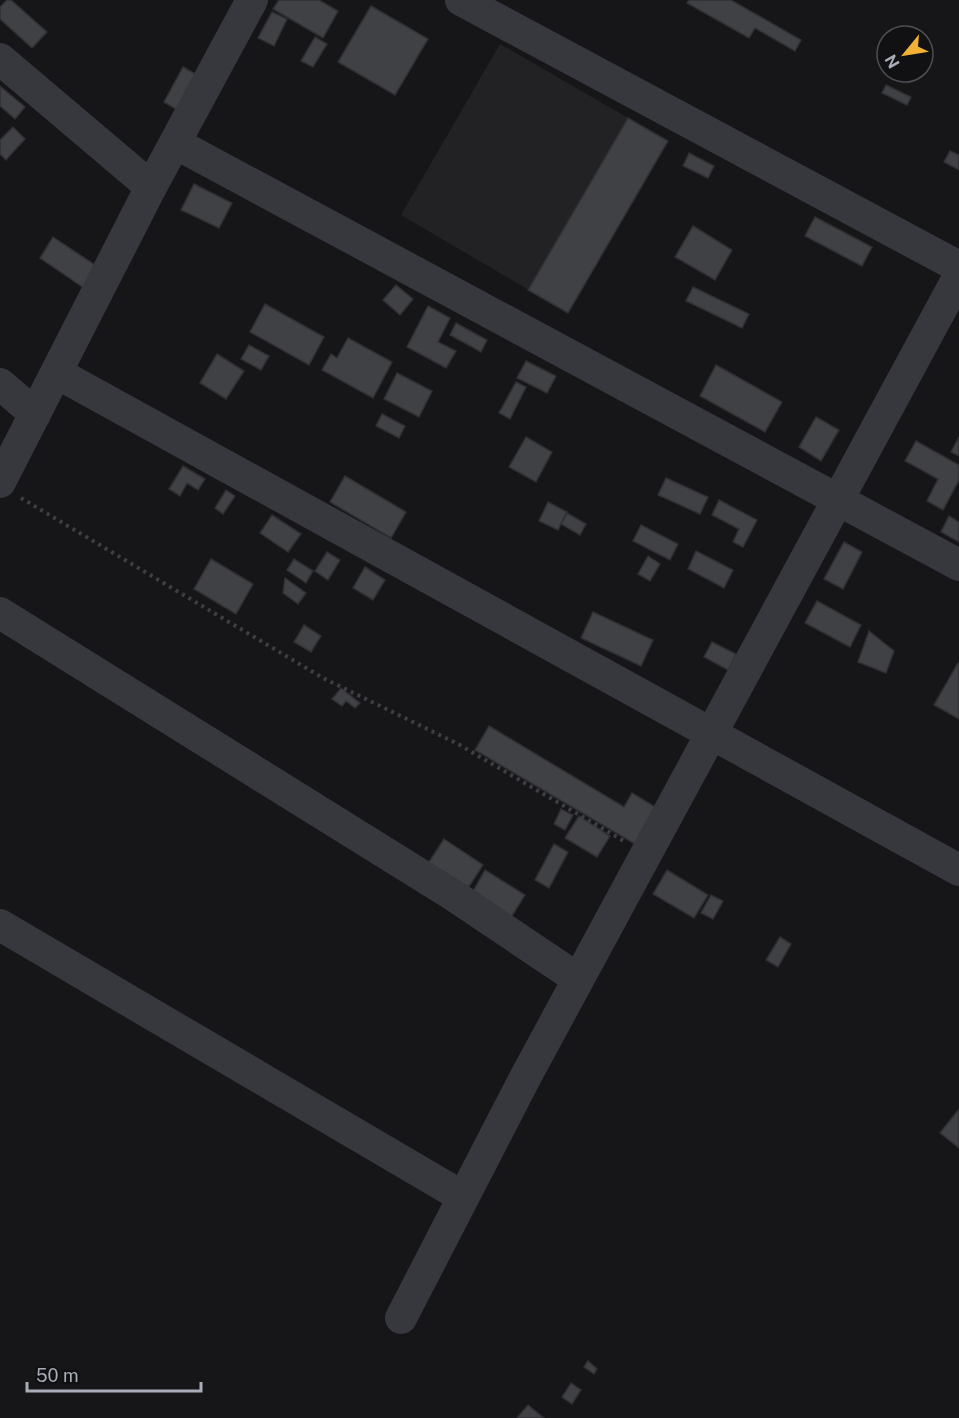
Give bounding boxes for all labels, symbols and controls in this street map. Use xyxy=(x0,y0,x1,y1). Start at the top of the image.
north arrow xyxy=(875,24,935,84)
text: N xyxy=(881,51,904,71)
scale bar xyxy=(27,1355,201,1393)
text: 50 m xyxy=(36,1365,79,1386)

